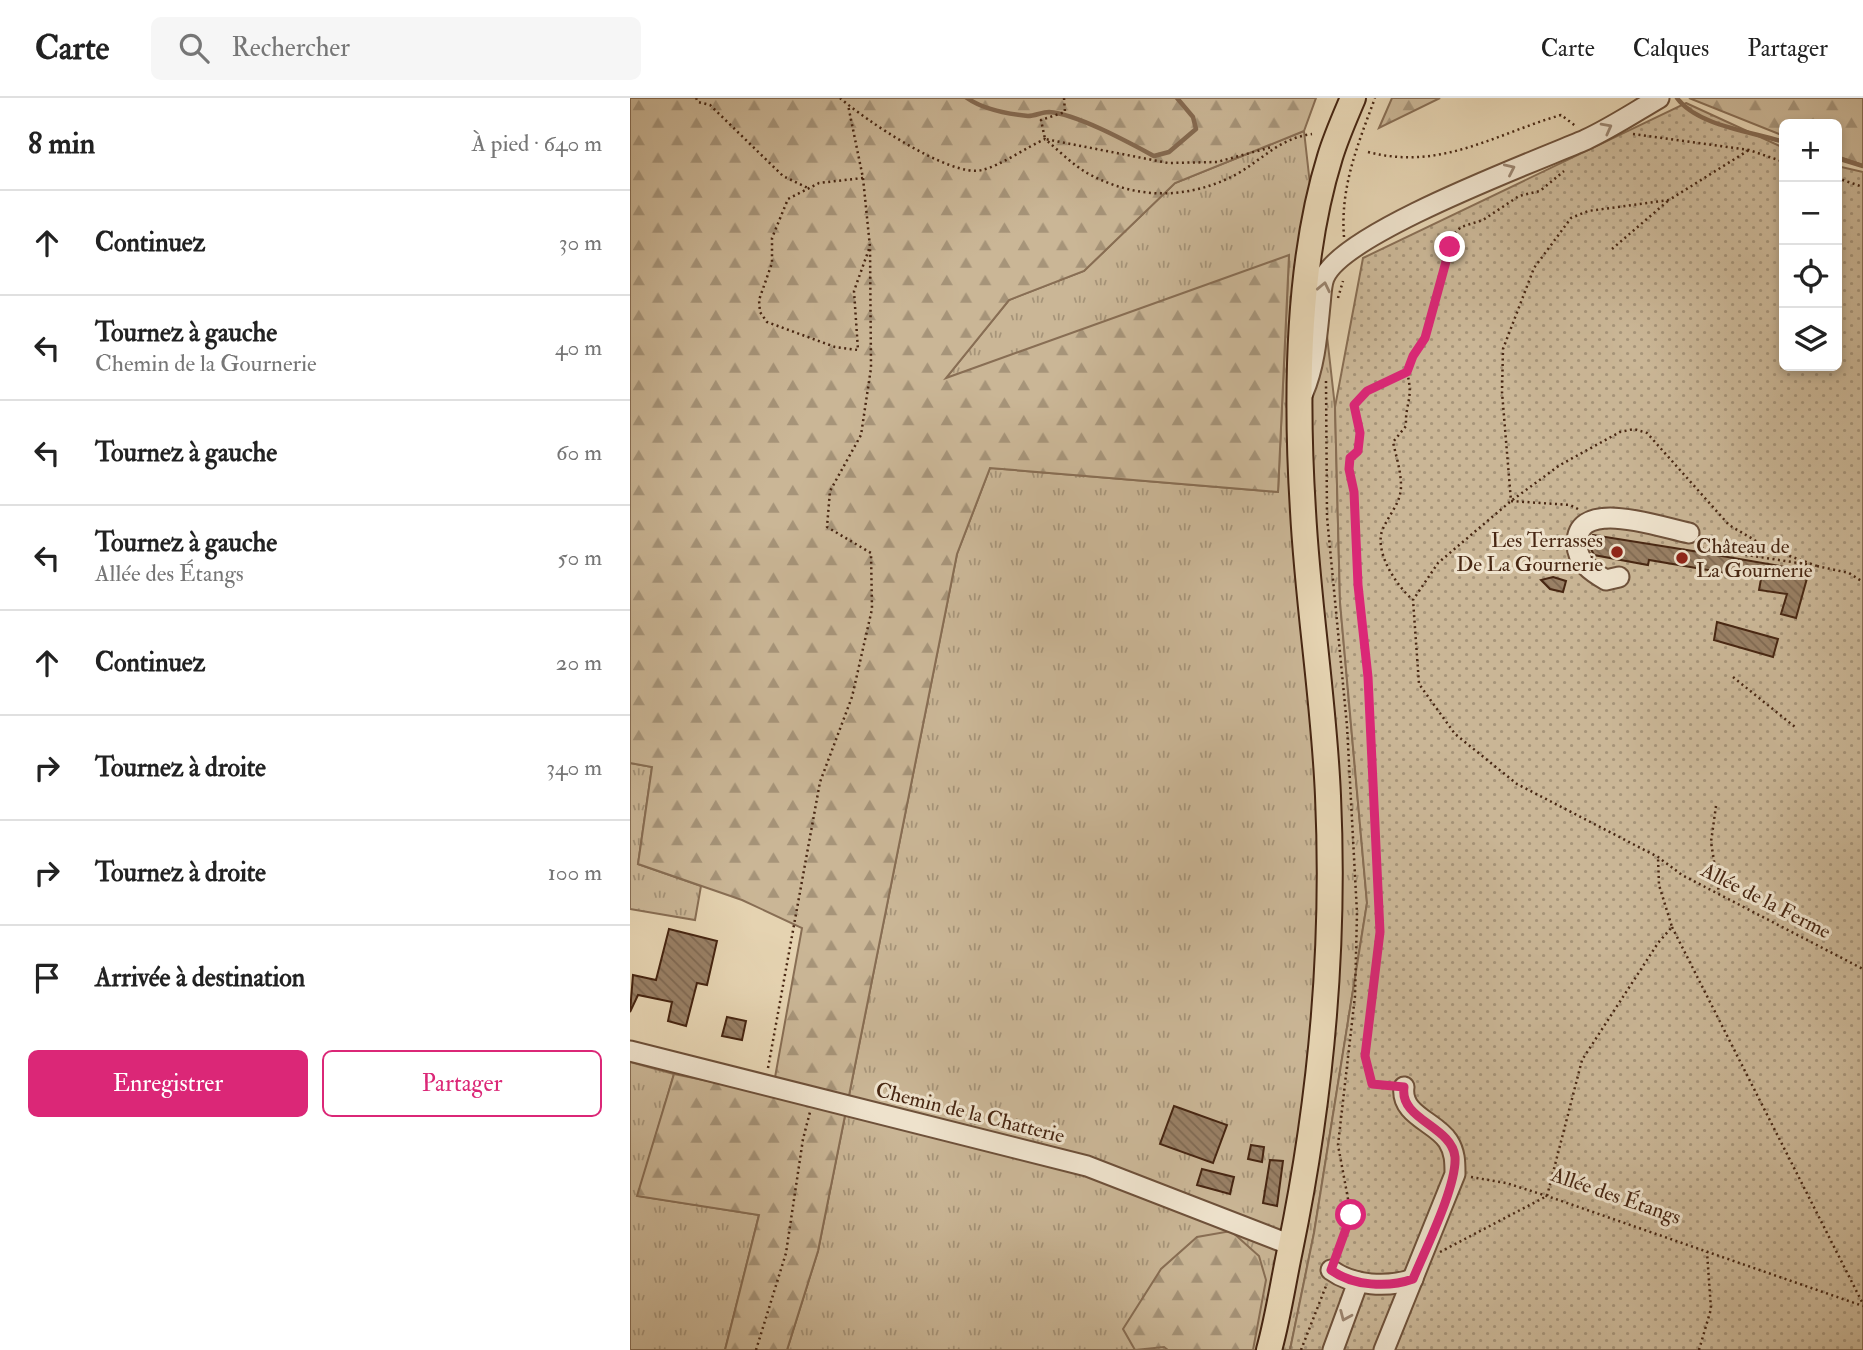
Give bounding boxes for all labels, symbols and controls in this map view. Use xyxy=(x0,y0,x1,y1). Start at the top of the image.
search box xyxy=(151,17,641,80)
text: Carte xyxy=(35,28,109,69)
icon: search xyxy=(175,29,213,67)
text: Rechercher xyxy=(231,32,350,64)
text: Carte xyxy=(1541,33,1595,64)
text: Calques xyxy=(1633,33,1709,64)
text: Partager xyxy=(1747,33,1828,64)
map controls xyxy=(1779,119,1842,371)
button: + xyxy=(1779,119,1842,182)
one-way arrow xyxy=(1600,123,1612,136)
text: 8 min xyxy=(28,125,95,162)
text: À pied · 640 m xyxy=(471,129,602,158)
one-way arrow xyxy=(1503,164,1515,178)
button: − xyxy=(1779,182,1842,245)
icon: ahead xyxy=(28,224,66,262)
text: Continuez xyxy=(95,227,205,259)
text: 30 m xyxy=(559,228,602,257)
route end xyxy=(1434,231,1465,262)
button: locate xyxy=(1779,245,1842,308)
one-way arrow xyxy=(1315,281,1330,293)
button: layers xyxy=(1779,308,1842,371)
text: Tournez à gauche xyxy=(95,317,277,349)
icon: left xyxy=(28,329,66,367)
text: 40 m xyxy=(555,333,602,362)
text: Chemin de la Gournerie xyxy=(95,349,317,378)
icon: left xyxy=(28,434,66,472)
text: Tournez à gauche xyxy=(95,437,277,469)
text: 60 m xyxy=(556,438,602,467)
text: Tournez à gauche xyxy=(95,527,277,559)
place label: Les Terrasses De La Gournerie xyxy=(1456,527,1603,578)
place label: Château de La Gournerie xyxy=(1696,533,1813,584)
icon: left xyxy=(28,539,66,577)
text: 50 m xyxy=(558,543,602,572)
marker: Les Terrasses De La Gournerie xyxy=(1609,544,1625,560)
marker: Château de La Gournerie xyxy=(1674,550,1690,566)
text: Allée des Étangs xyxy=(95,559,244,588)
icon: ahead xyxy=(28,644,66,682)
text: Continuez xyxy=(95,647,205,679)
text: 20 m xyxy=(556,648,602,677)
icon: right xyxy=(28,749,66,787)
text: Tournez à droite xyxy=(95,752,266,784)
text: 340 m xyxy=(546,753,602,782)
icon: right xyxy=(28,854,66,892)
street label: Allée de la Ferme xyxy=(1696,856,1836,945)
text: Tournez à droite xyxy=(95,857,266,889)
text: 100 m xyxy=(548,858,602,887)
icon: arrive xyxy=(28,959,66,997)
text: Arrivée à destination xyxy=(95,962,305,994)
button: Enregistrer xyxy=(28,1050,308,1117)
button: Partager xyxy=(322,1050,602,1117)
street label: Chemin de la Chatterie xyxy=(873,1076,1067,1150)
street label: Allée des Étangs xyxy=(1547,1161,1685,1231)
route start xyxy=(1335,1199,1366,1230)
one-way arrow xyxy=(1339,1308,1353,1321)

